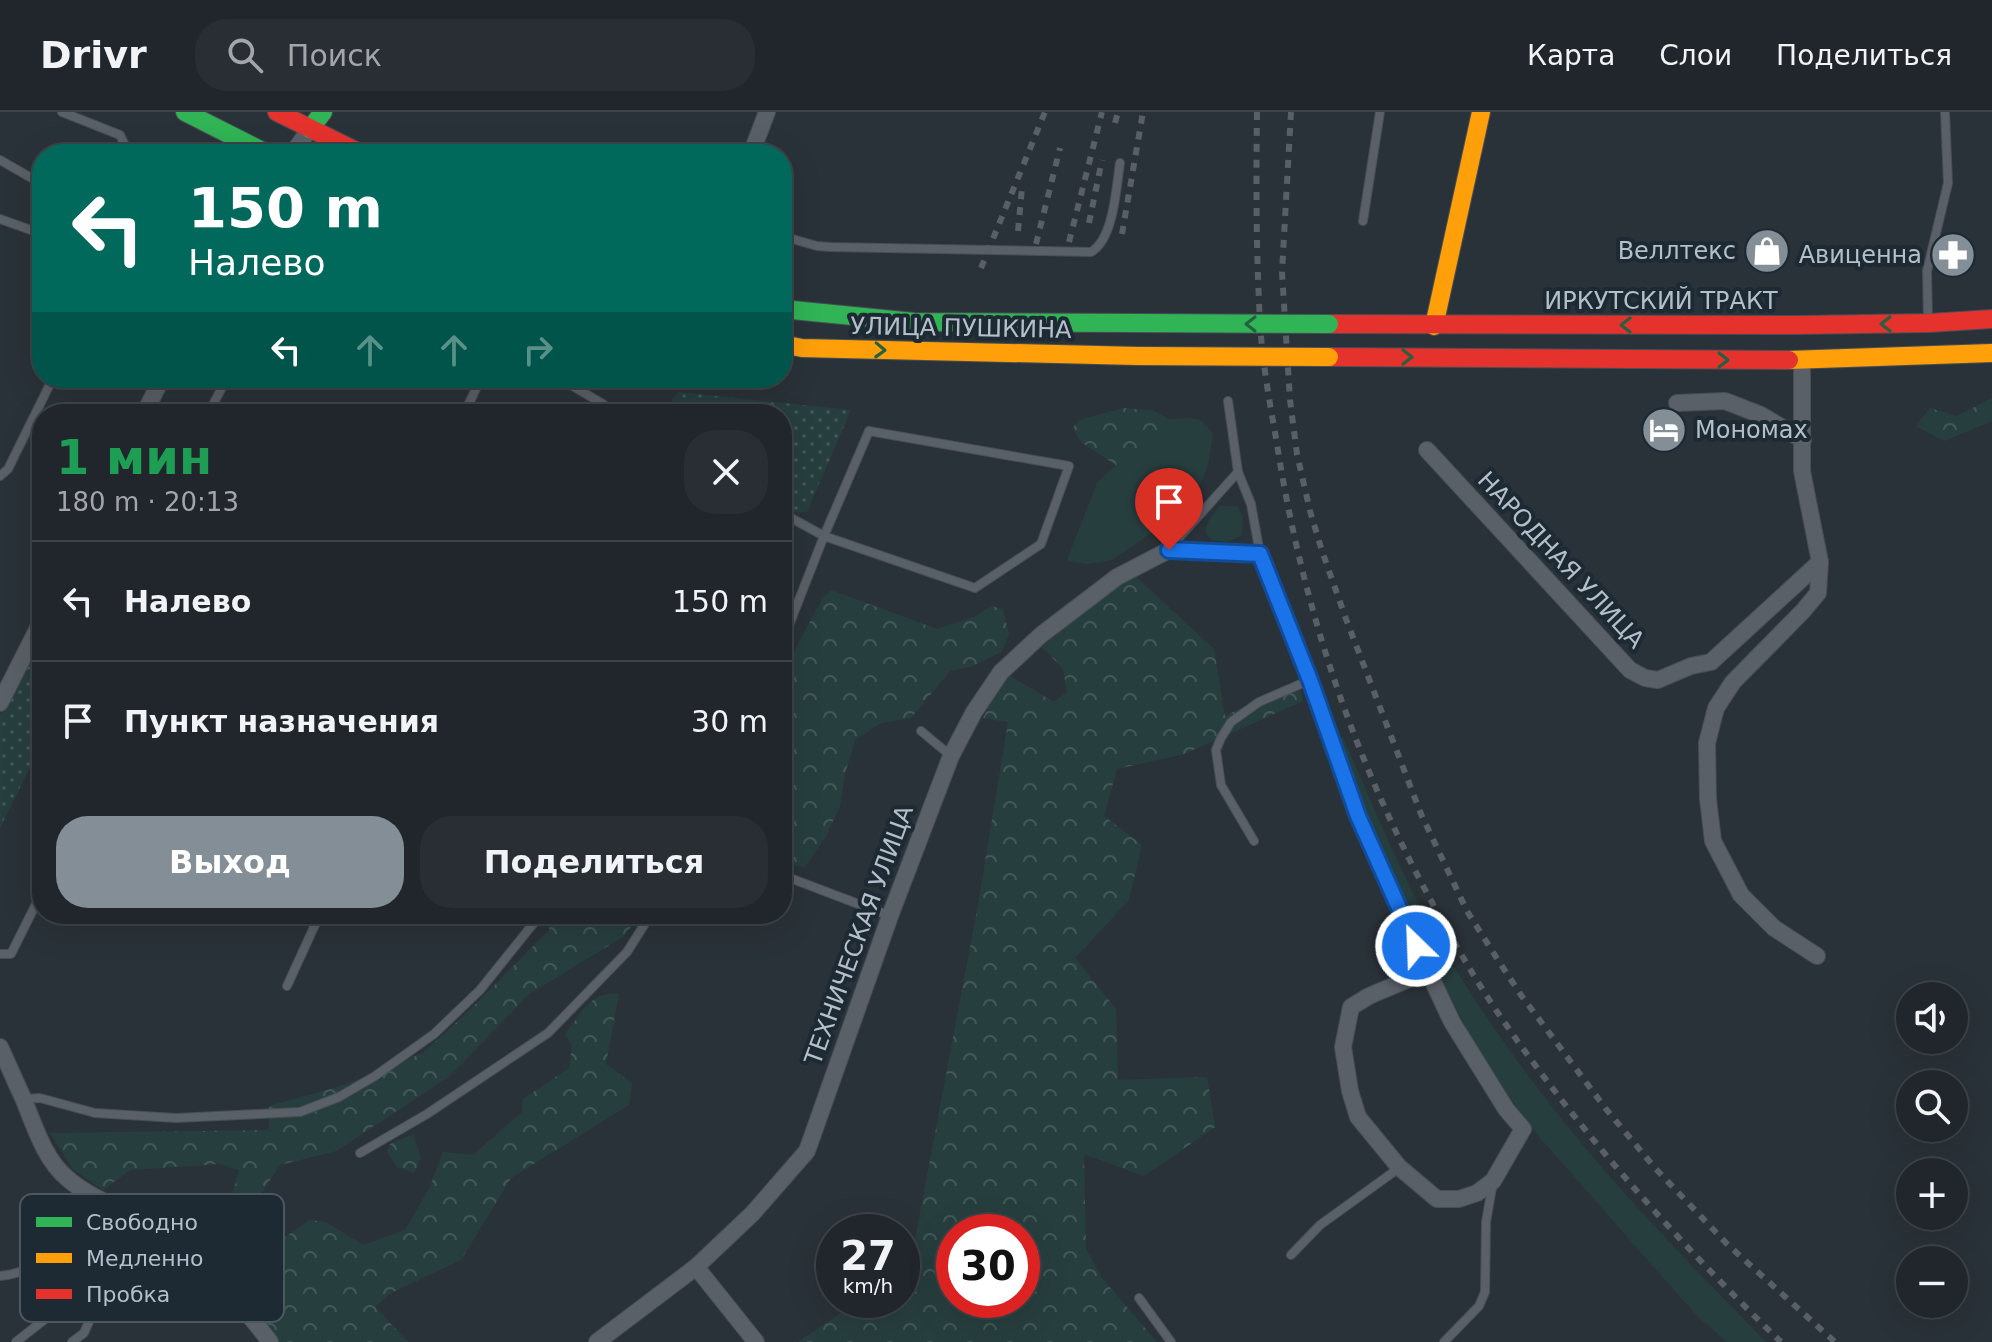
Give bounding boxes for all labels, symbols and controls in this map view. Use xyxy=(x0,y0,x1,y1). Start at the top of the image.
search box xyxy=(195,19,755,91)
text: Drivr xyxy=(40,33,147,77)
icon: search xyxy=(223,33,267,77)
text: Поиск xyxy=(287,38,382,73)
text: Карта xyxy=(1527,39,1615,72)
text: Слои xyxy=(1659,39,1732,72)
text: Поделиться xyxy=(1776,39,1952,72)
text: 150 m xyxy=(188,175,383,240)
icon: left xyxy=(56,176,160,280)
shop icon: Веллтекс xyxy=(1743,227,1791,275)
pharmacy icon: Авиценна xyxy=(1929,231,1977,279)
place label: Веллтекс xyxy=(1618,237,1736,265)
place label: Авиценна xyxy=(1799,241,1922,269)
text: Налево xyxy=(188,242,326,283)
street label: ИРКУТСКИЙ ТРАКТ xyxy=(1544,286,1778,315)
street label: УЛИЦА ПУШКИНА xyxy=(850,312,1072,344)
one-way arrow xyxy=(1244,315,1257,333)
one-way arrow xyxy=(1879,315,1892,332)
one-way arrow xyxy=(1619,316,1632,334)
icon: left xyxy=(264,328,308,372)
icon: ahead xyxy=(348,328,392,372)
icon: ahead xyxy=(432,328,476,372)
icon: right xyxy=(516,328,560,372)
one-way arrow xyxy=(874,341,887,358)
one-way arrow xyxy=(1401,348,1414,366)
one-way arrow xyxy=(1717,351,1730,369)
hotel icon: Мономах xyxy=(1640,406,1688,454)
place label: Мономах xyxy=(1695,416,1808,444)
text: 1 мин xyxy=(56,429,212,485)
button: close xyxy=(684,430,768,514)
street label: НАРОДНАЯ УЛИЦА xyxy=(1472,466,1650,654)
pin xyxy=(1135,468,1203,550)
icon: arrive xyxy=(1147,480,1191,524)
text: 180 m · 20:13 xyxy=(56,487,239,517)
icon: left xyxy=(56,579,100,623)
text: Налево xyxy=(124,584,251,619)
text: 150 m xyxy=(672,584,768,619)
icon: arrive xyxy=(56,699,100,743)
text: Пункт назначения xyxy=(124,704,439,739)
text: 30 m xyxy=(691,704,768,739)
street label: ТЕХНИЧЕСКАЯ УЛИЦА xyxy=(799,801,919,1070)
button: Выход xyxy=(56,816,404,908)
button: Поделиться xyxy=(420,816,768,908)
position arrow xyxy=(1374,904,1458,988)
map controls xyxy=(1896,982,1968,1318)
button: sound xyxy=(1896,982,1968,1054)
button: search xyxy=(1896,1070,1968,1142)
button: + xyxy=(1896,1158,1968,1230)
legend xyxy=(20,1194,284,1322)
text: Свободно xyxy=(86,1210,198,1235)
speed limit sign: 30 xyxy=(936,1214,1040,1318)
text: 27 xyxy=(840,1233,896,1279)
text: Медленно xyxy=(86,1246,204,1271)
button: − xyxy=(1896,1246,1968,1318)
text: km/h xyxy=(843,1274,893,1298)
text: Пробка xyxy=(86,1282,170,1307)

